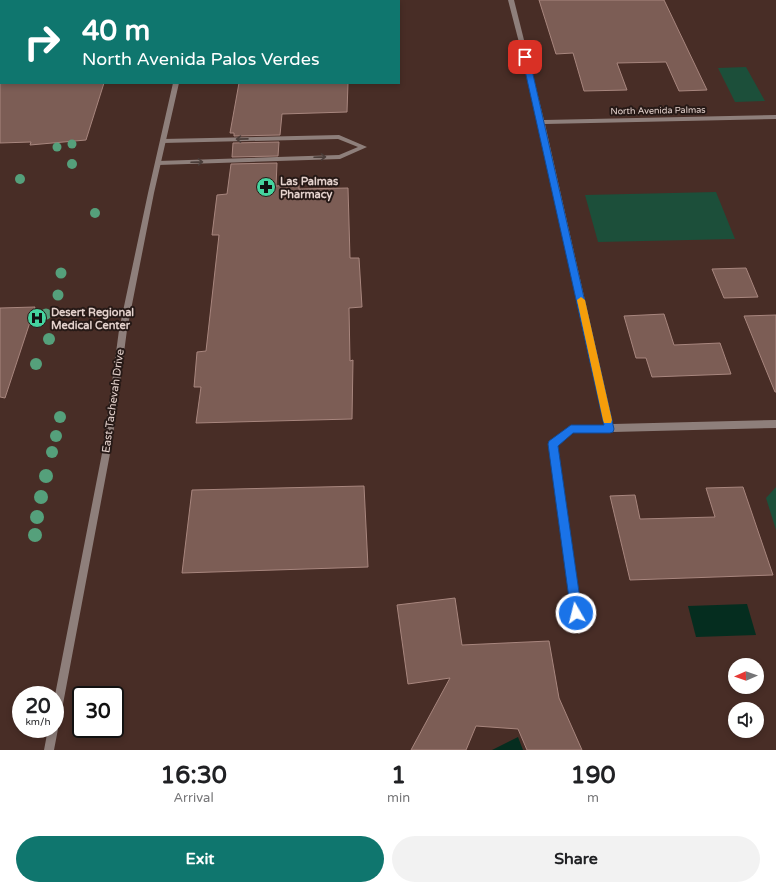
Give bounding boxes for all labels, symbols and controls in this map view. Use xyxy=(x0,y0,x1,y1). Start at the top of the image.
text: 40 m xyxy=(82,14,150,48)
icon: right xyxy=(16,16,68,68)
pin xyxy=(508,40,542,74)
icon: arrive xyxy=(514,46,536,68)
text: North Avenida Palos Verdes xyxy=(82,48,320,70)
street label: North Avenida Palmas xyxy=(610,105,706,117)
one-way arrow xyxy=(236,135,249,143)
one-way arrow xyxy=(313,154,326,161)
one-way arrow xyxy=(190,158,203,166)
place label: Las Palmas Pharmacy xyxy=(280,175,339,202)
pharmacy icon: Las Palmas Pharmacy xyxy=(255,176,277,198)
place label: Desert Regional Medical Center xyxy=(51,306,134,332)
hospital icon: Desert Regional Medical Center xyxy=(26,307,48,329)
street label: East Tachevah Drive xyxy=(99,348,127,454)
position arrow xyxy=(555,592,597,634)
north arrow xyxy=(728,658,764,694)
map controls xyxy=(728,658,764,738)
speed limit sign: 30 xyxy=(72,686,124,738)
text: 20 xyxy=(25,695,51,719)
button: sound xyxy=(728,702,764,738)
text: km/h xyxy=(25,716,51,728)
text: 16:30 xyxy=(160,761,227,790)
text: 1 xyxy=(391,761,406,790)
text: 190 xyxy=(570,761,616,790)
text: Arrival xyxy=(173,790,214,806)
text: min xyxy=(387,790,410,806)
text: m xyxy=(587,790,599,806)
button: Exit xyxy=(16,836,384,882)
button: Share xyxy=(392,836,760,882)

